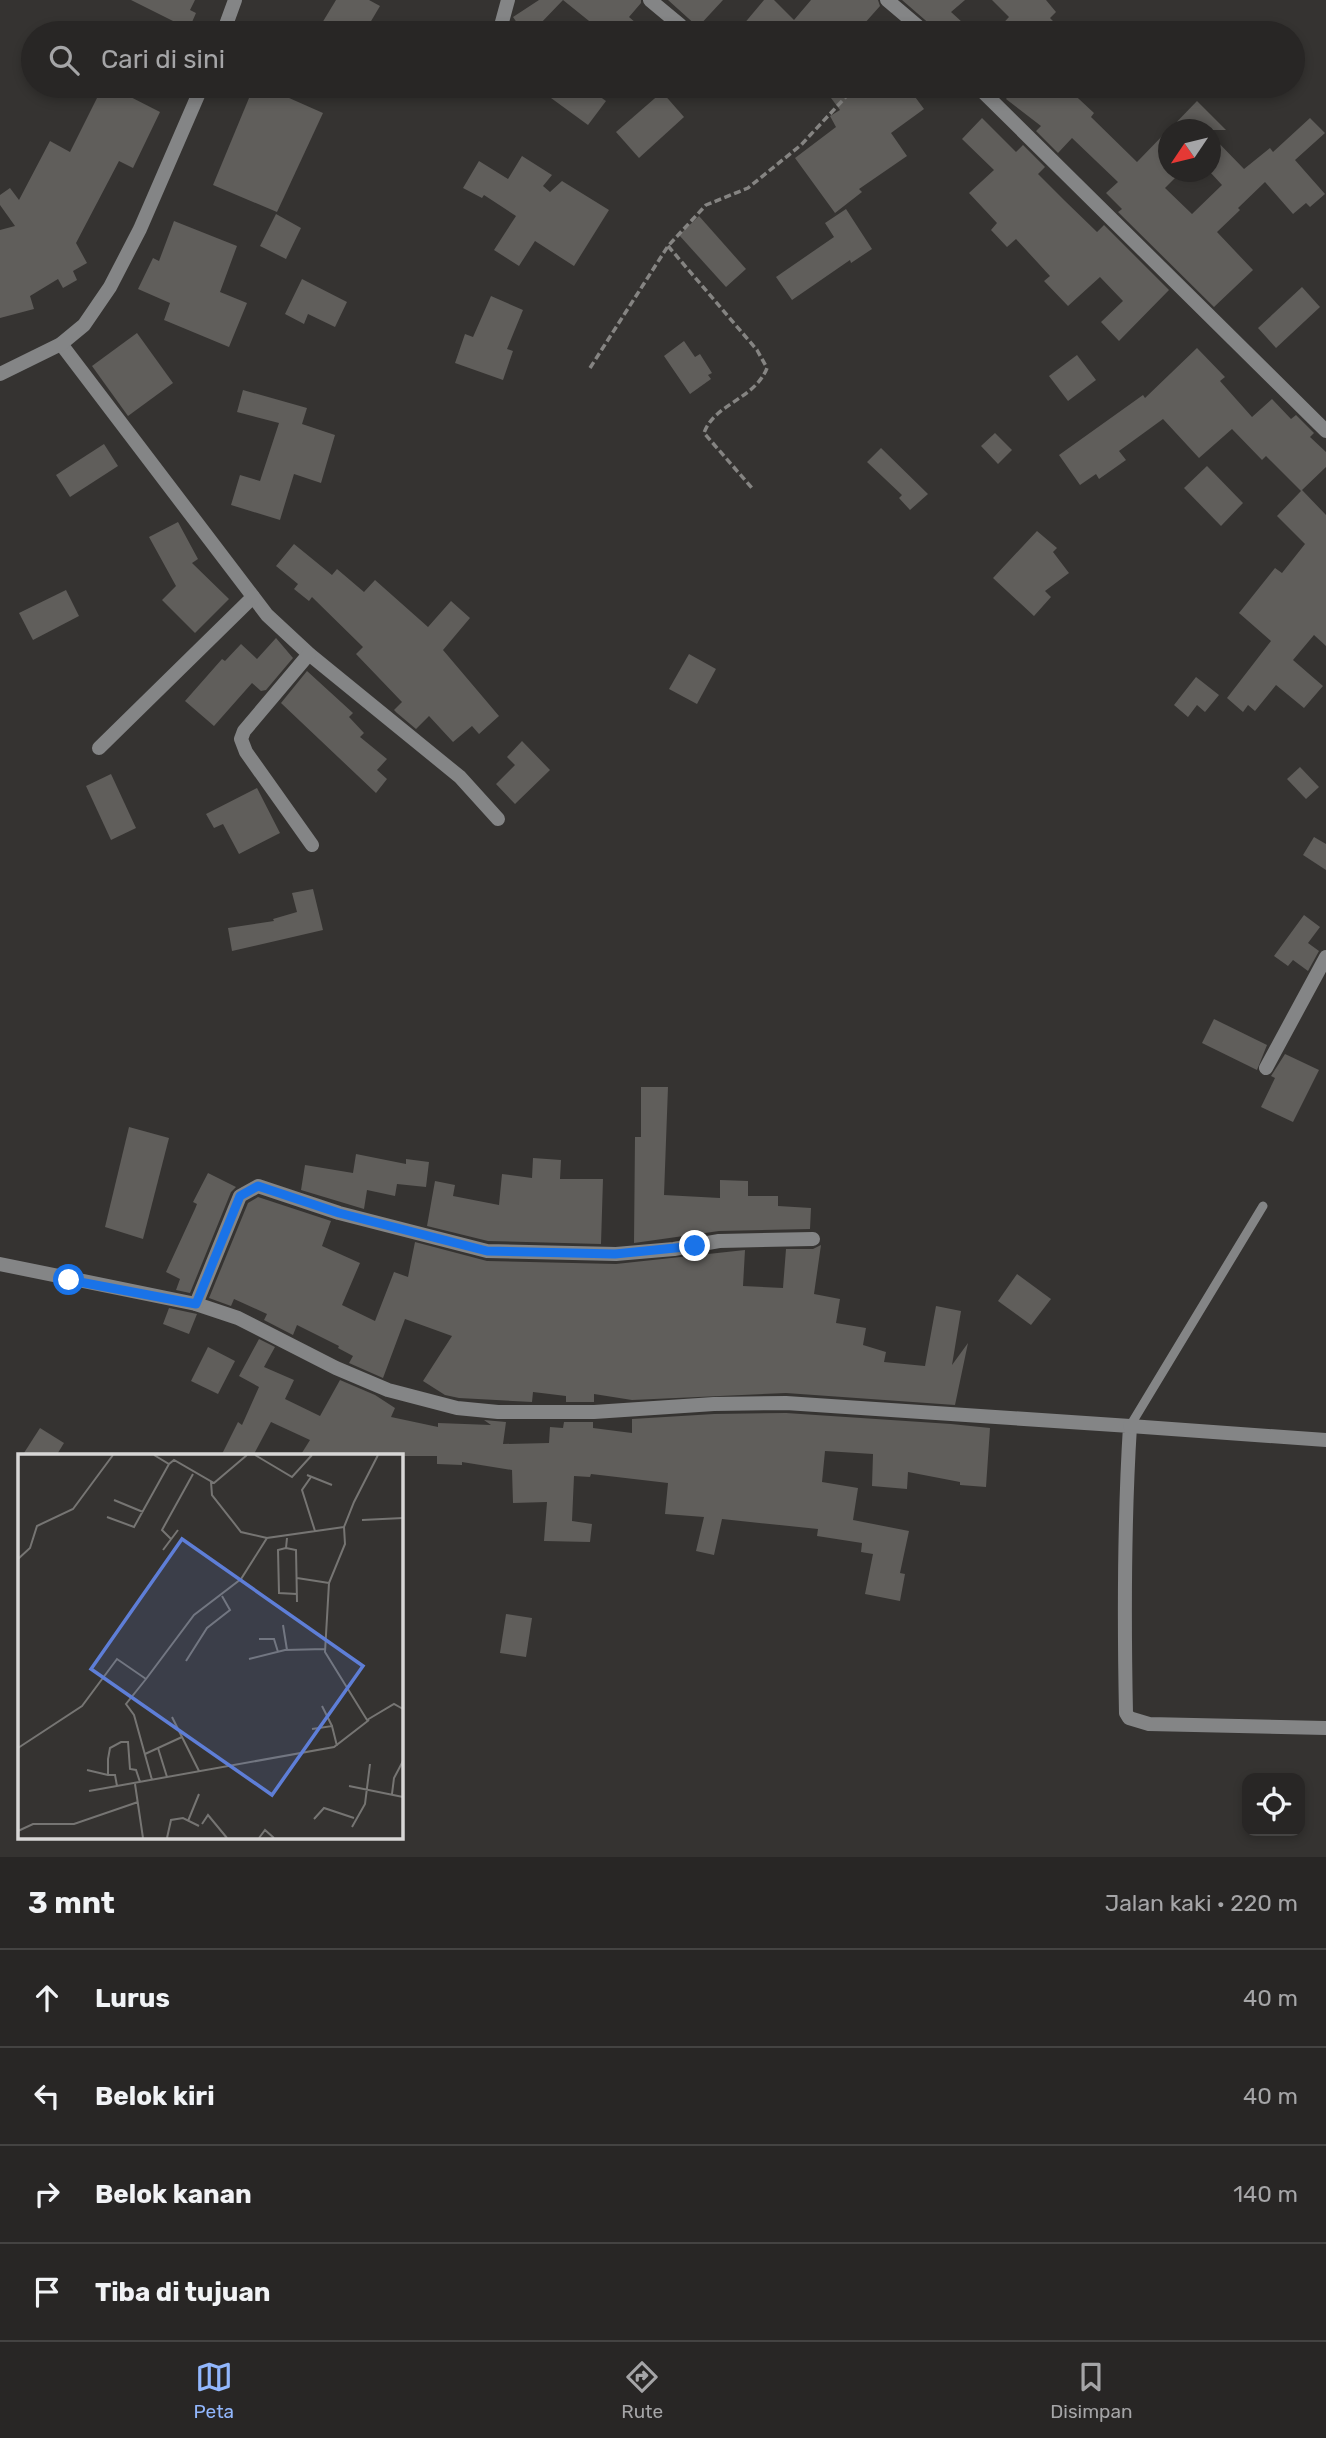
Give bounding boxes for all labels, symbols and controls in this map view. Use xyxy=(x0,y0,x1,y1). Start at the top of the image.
search box xyxy=(21,21,1305,98)
icon: search xyxy=(45,41,83,79)
text: Cari di sini xyxy=(101,44,225,75)
north arrow xyxy=(1158,119,1221,182)
route end xyxy=(679,1230,710,1261)
route start xyxy=(53,1264,84,1295)
inset map xyxy=(18,1454,402,1840)
map controls xyxy=(1242,1773,1305,1836)
button: locate xyxy=(1242,1773,1305,1836)
text: 3 mnt xyxy=(28,1885,115,1921)
text: Jalan kaki · 220 m xyxy=(1105,1889,1298,1917)
icon: ahead xyxy=(28,1979,66,2017)
text: Lurus xyxy=(95,1983,170,2014)
text: 40 m xyxy=(1243,1984,1298,2012)
icon: left xyxy=(28,2077,66,2115)
text: Belok kiri xyxy=(95,2081,215,2112)
text: 40 m xyxy=(1243,2082,1298,2110)
icon: right xyxy=(28,2175,66,2213)
text: Belok kanan xyxy=(95,2179,252,2210)
text: 140 m xyxy=(1233,2180,1298,2208)
icon: arrive xyxy=(28,2273,66,2311)
text: Tiba di tujuan xyxy=(95,2277,270,2308)
tab: Peta xyxy=(194,2358,234,2423)
tab: Rute xyxy=(621,2358,663,2423)
tab: Disimpan xyxy=(1050,2358,1132,2423)

